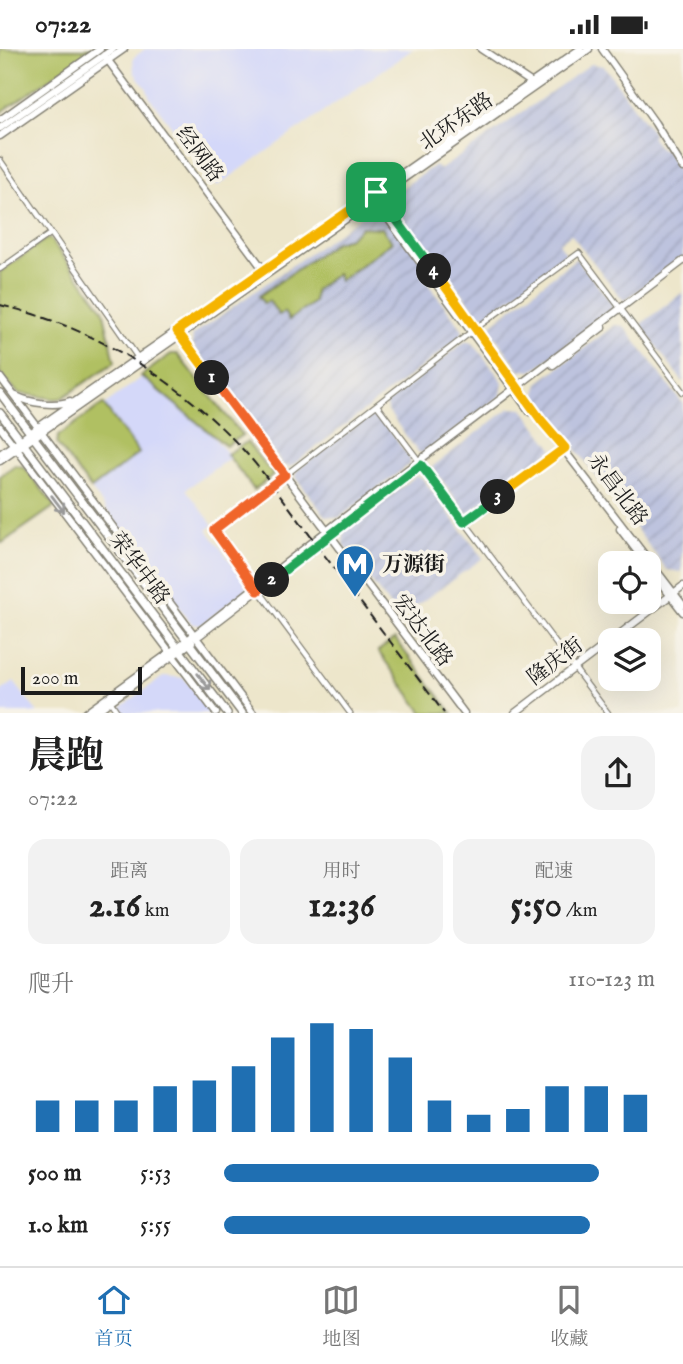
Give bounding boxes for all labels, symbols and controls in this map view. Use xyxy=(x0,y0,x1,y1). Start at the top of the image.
text: 07:22 xyxy=(35,8,91,41)
street label: 北环东路 xyxy=(415,87,499,157)
street label: 经网路 xyxy=(169,122,229,188)
pin xyxy=(346,162,406,222)
icon: arrive xyxy=(357,173,395,211)
pin: 4 xyxy=(416,253,452,289)
text: 4 xyxy=(429,258,438,282)
pin: 1 xyxy=(194,361,230,395)
text: 1 xyxy=(208,365,215,389)
street label: 永昌北路 xyxy=(581,448,653,532)
pin: 3 xyxy=(480,479,516,515)
text: 3 xyxy=(494,484,501,508)
one-way arrow xyxy=(50,494,65,513)
street label: 荣华中路 xyxy=(103,527,175,611)
metro station icon: 万源街 xyxy=(334,543,376,598)
map controls xyxy=(598,551,661,691)
button: locate xyxy=(598,551,661,614)
place label: 万源街 xyxy=(382,552,445,579)
pin: 2 xyxy=(254,563,290,597)
text: 2 xyxy=(267,567,276,591)
street label: 宏达北路 xyxy=(386,589,458,673)
button: layers xyxy=(598,628,661,691)
street label: 隆庆街 xyxy=(523,632,589,692)
scale bar xyxy=(21,664,142,696)
text: 200 m xyxy=(32,667,78,691)
one-way arrow xyxy=(196,672,211,691)
text: 晨跑 xyxy=(28,734,104,782)
button: share xyxy=(581,736,655,810)
text: 07:22 xyxy=(28,784,78,813)
text: 距离 xyxy=(110,860,148,884)
text: 用时 xyxy=(322,860,361,884)
text: 配速 xyxy=(535,860,573,884)
text: 2.16 xyxy=(89,884,141,929)
text: 12:36 xyxy=(308,884,375,929)
text: 5:50 xyxy=(510,884,562,929)
text: km xyxy=(141,899,170,923)
text: /km xyxy=(562,899,597,923)
text: 110–123 m xyxy=(568,965,655,994)
text: 爬升 xyxy=(28,970,74,999)
text: 500 m xyxy=(28,1159,82,1188)
text: 5:53 xyxy=(140,1159,171,1188)
text: 1.0 km xyxy=(28,1211,88,1240)
text: 5:55 xyxy=(140,1211,171,1240)
tab: 首页 xyxy=(95,1281,133,1352)
tab: 地图 xyxy=(322,1281,360,1352)
tab: 收藏 xyxy=(550,1281,588,1352)

